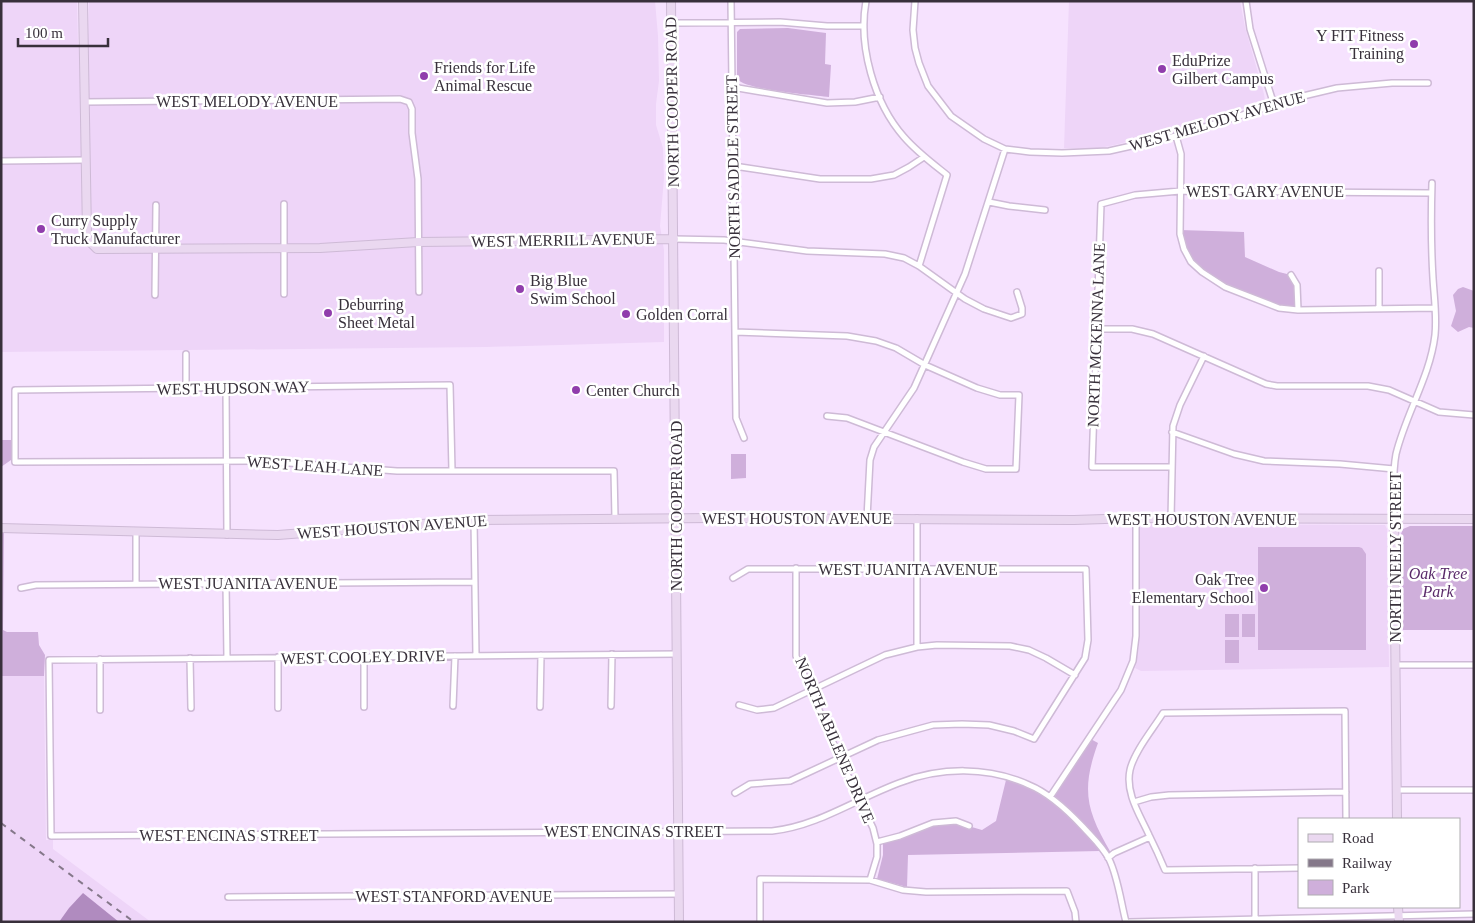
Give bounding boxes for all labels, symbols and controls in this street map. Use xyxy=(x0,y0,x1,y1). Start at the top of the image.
scale bar xyxy=(18,15,108,47)
street label: NORTH COOPER ROAD xyxy=(662,17,682,187)
text: 100 m xyxy=(25,25,63,41)
place label: Y FIT Fitness Training xyxy=(1316,27,1404,63)
marker: Y FIT Fitness Training xyxy=(1408,38,1420,50)
place label: EduPrize Gilbert Campus xyxy=(1172,52,1274,88)
place label: Friends for Life Animal Rescue xyxy=(434,59,535,94)
marker: EduPrize Gilbert Campus xyxy=(1156,63,1168,75)
marker: Friends for Life Animal Rescue xyxy=(418,70,430,82)
street label: NORTH SADDLE STREET xyxy=(723,75,743,259)
street label: WEST MELODY AVENUE xyxy=(1127,88,1307,154)
street label: WEST MELODY AVENUE xyxy=(156,93,338,110)
street label: WEST GARY AVENUE xyxy=(1186,183,1344,200)
place label: Curry Supply Truck Manufacturer xyxy=(51,212,180,247)
marker: Curry Supply Truck Manufacturer xyxy=(35,223,47,235)
street label: WEST MERRILL AVENUE xyxy=(471,230,655,250)
street label: NORTH MCKENNA LANE xyxy=(1084,242,1108,428)
place label: Big Blue Swim School xyxy=(530,272,616,307)
marker: Big Blue Swim School xyxy=(514,283,526,295)
place label: Deburring Sheet Metal xyxy=(338,296,415,331)
place label: Golden Corral xyxy=(636,306,729,323)
marker: Deburring Sheet Metal xyxy=(322,307,334,319)
marker: Golden Corral xyxy=(620,308,632,320)
street label: WEST HUDSON WAY xyxy=(157,378,310,398)
place label: Center Church xyxy=(586,382,680,399)
marker: Center Church xyxy=(570,384,582,396)
street label: NORTH COOPER ROAD xyxy=(668,421,685,591)
street label: WEST LEAH LANE xyxy=(246,453,384,479)
street label: NORTH NEELY STREET xyxy=(1387,471,1404,643)
street label: WEST HOUSTON AVENUE xyxy=(702,510,892,527)
street label: WEST HOUSTON AVENUE xyxy=(1107,511,1297,528)
street label: WEST HOUSTON AVENUE xyxy=(297,512,487,542)
street label: WEST JUANITA AVENUE xyxy=(818,561,998,578)
park label: Oak Tree Park xyxy=(1409,565,1467,600)
place label: Oak Tree Elementary School xyxy=(1132,571,1255,607)
street label: WEST JUANITA AVENUE xyxy=(158,575,338,592)
marker: Oak Tree Elementary School xyxy=(1258,582,1270,594)
street label: WEST COOLEY DRIVE xyxy=(281,647,445,667)
street label: NORTH ABILENE DRIVE xyxy=(792,654,878,826)
legend xyxy=(1298,818,1460,908)
street label: WEST ENCINAS STREET xyxy=(544,823,724,840)
street label: WEST ENCINAS STREET xyxy=(139,827,319,844)
text: Road xyxy=(1342,830,1374,846)
text: Railway xyxy=(1342,855,1392,871)
text: Park xyxy=(1342,880,1370,896)
street label: WEST STANFORD AVENUE xyxy=(355,888,553,905)

